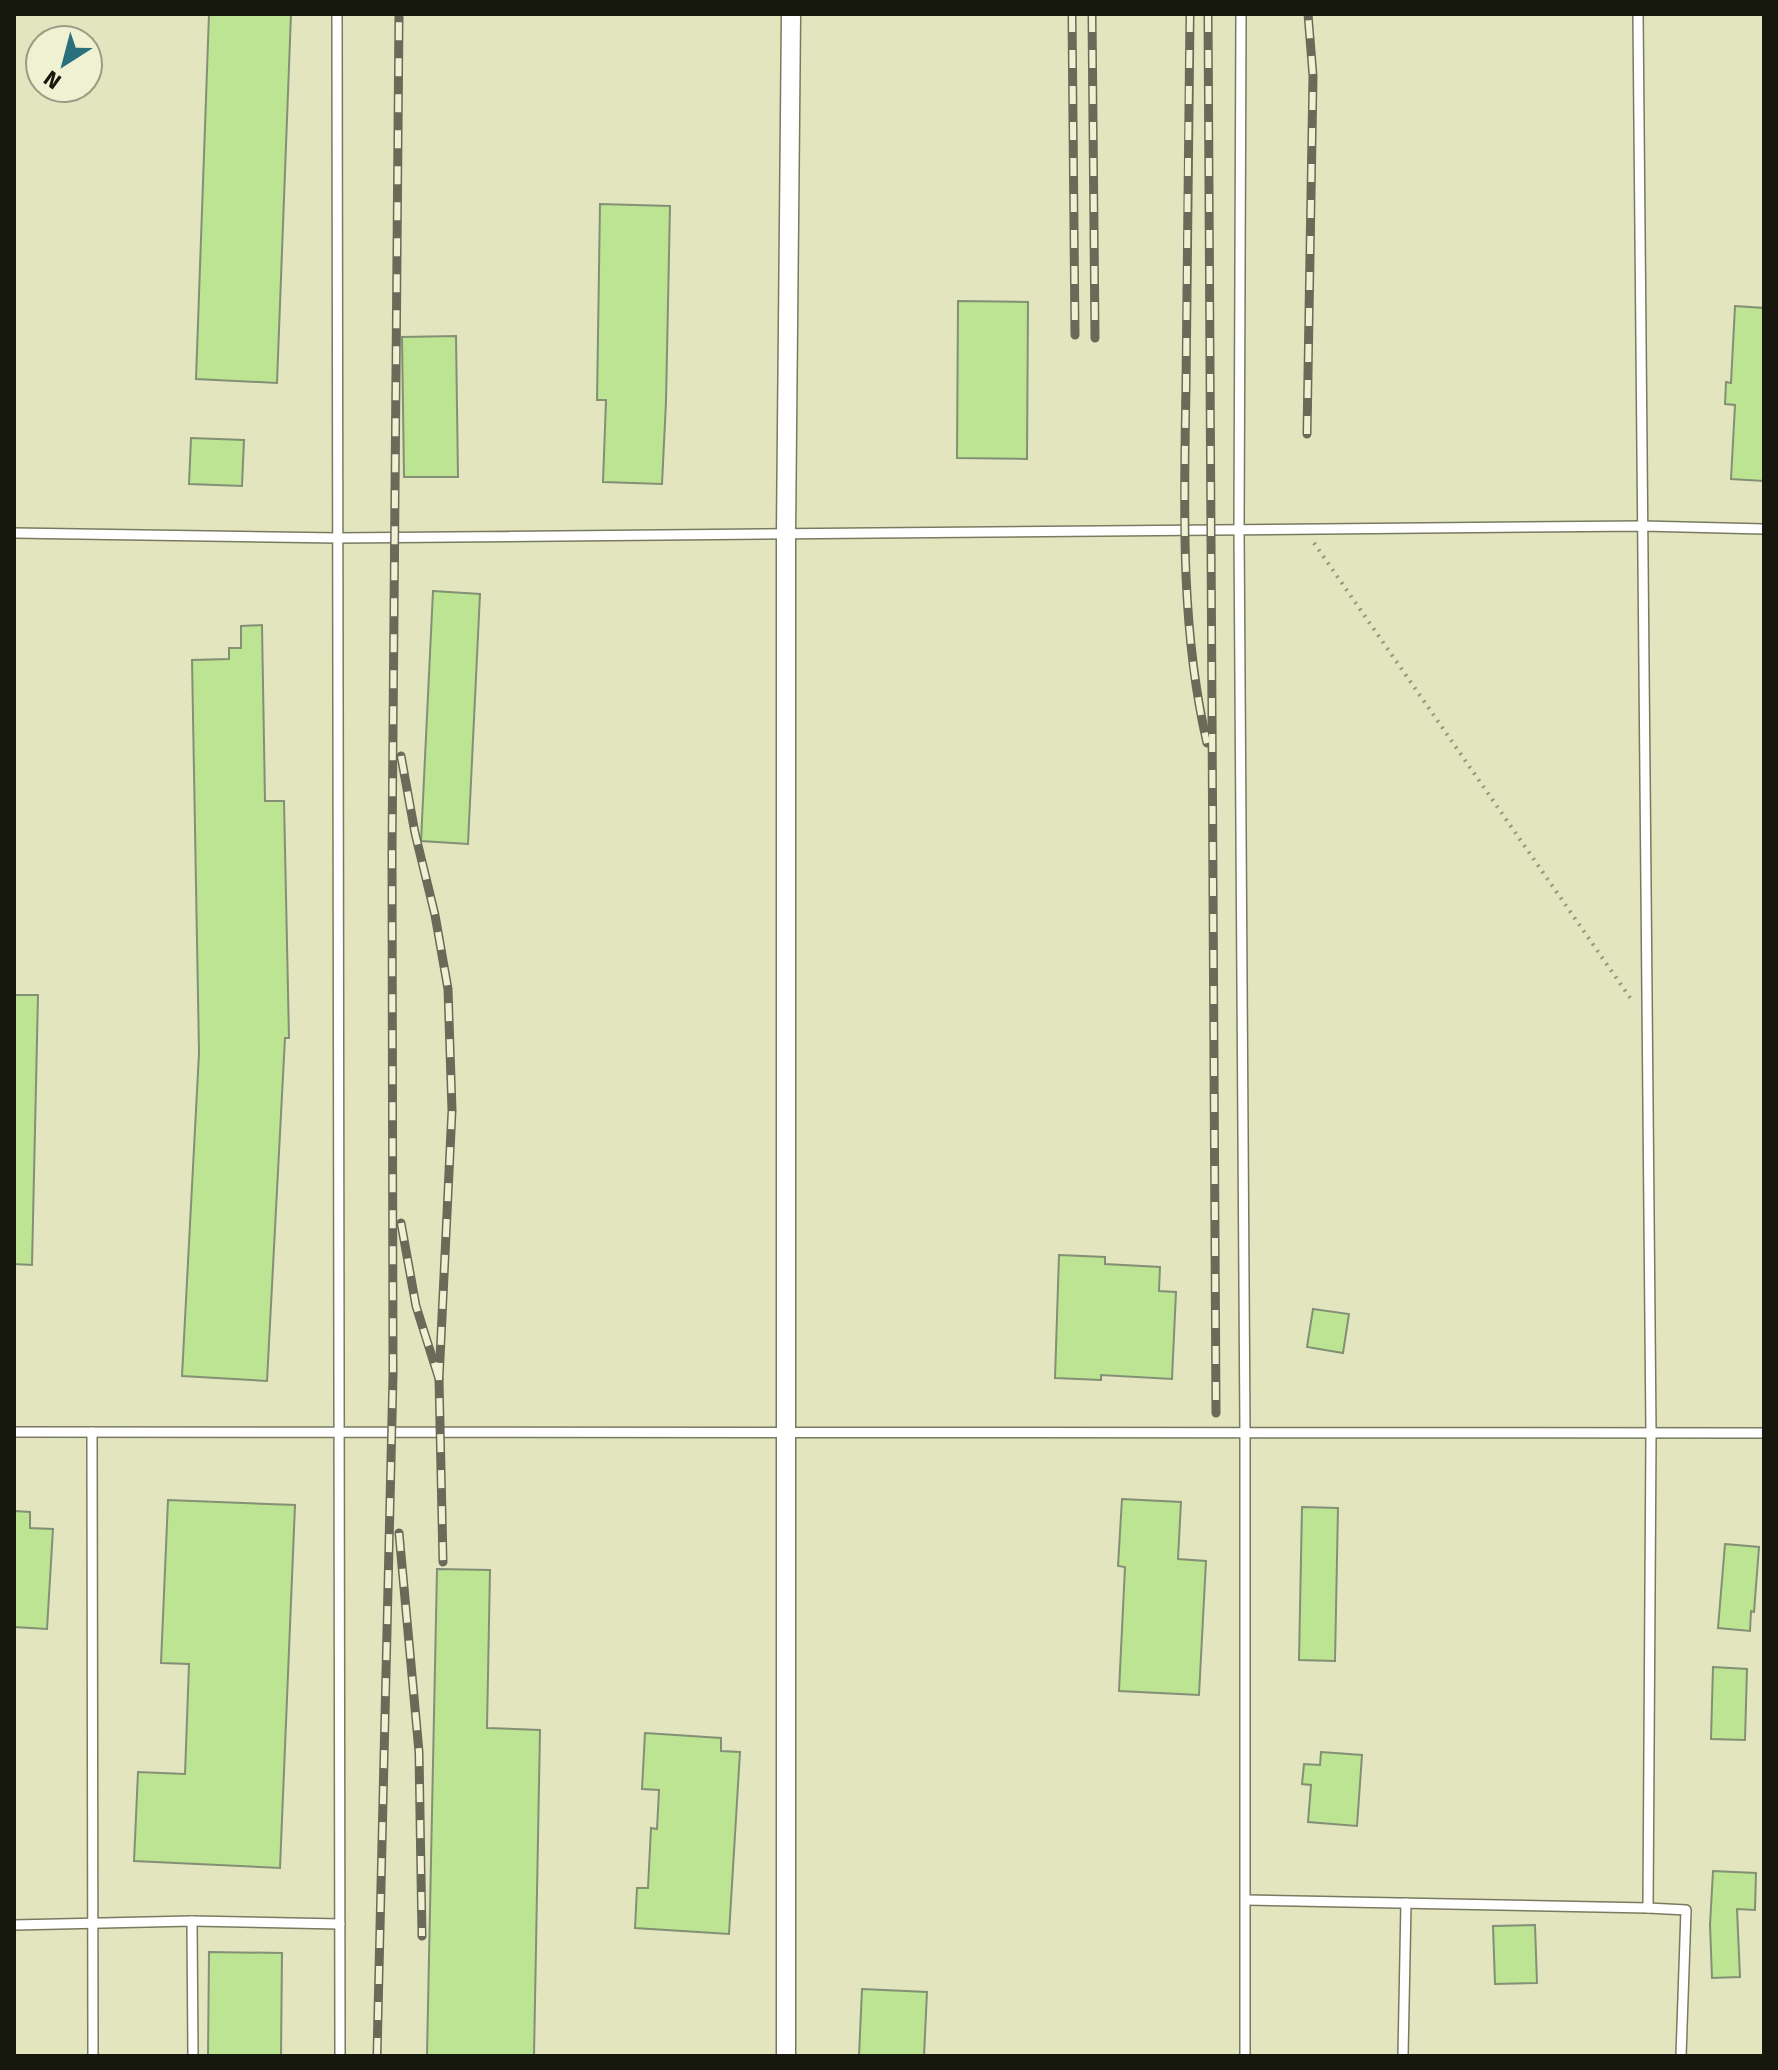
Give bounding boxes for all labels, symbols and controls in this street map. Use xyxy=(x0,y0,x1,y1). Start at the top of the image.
north arrow xyxy=(24,24,104,104)
text: N xyxy=(39,65,66,95)

